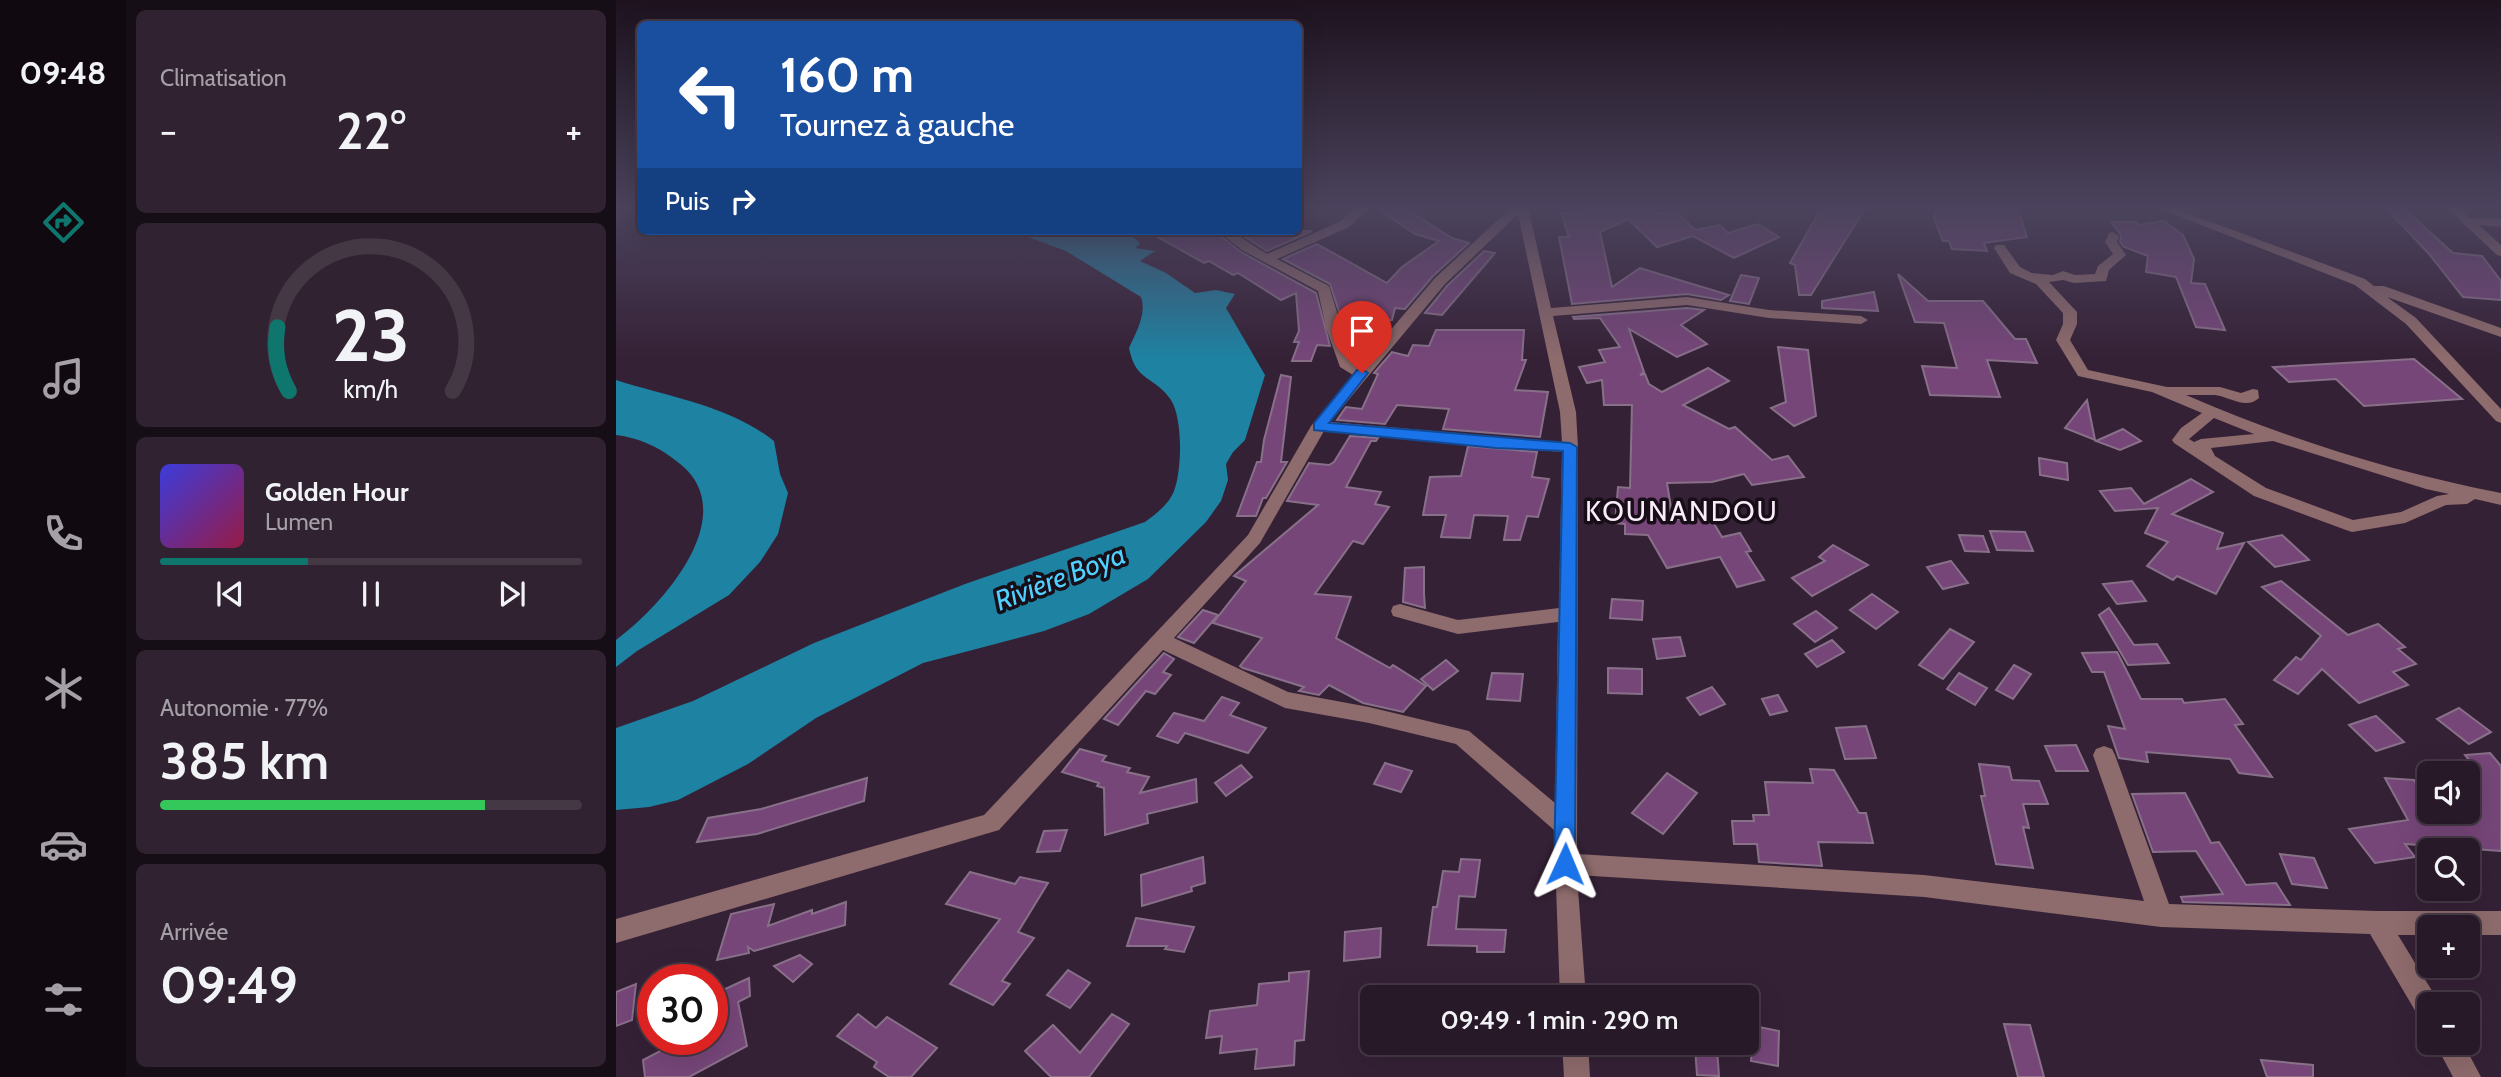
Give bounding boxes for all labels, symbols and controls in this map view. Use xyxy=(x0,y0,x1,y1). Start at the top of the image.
text: 160 m xyxy=(780,45,914,104)
icon: left xyxy=(665,49,756,140)
text: 09:48 xyxy=(20,53,106,92)
text: Climatisation xyxy=(160,64,287,92)
text: 22° xyxy=(336,99,406,162)
text: Tournez à gauche xyxy=(780,105,1014,144)
text: − xyxy=(160,107,177,154)
text: + xyxy=(565,107,582,154)
icon: right xyxy=(724,182,762,220)
text: Puis xyxy=(665,185,710,217)
icon: directions xyxy=(39,198,88,247)
text: 23 xyxy=(332,292,410,380)
pin xyxy=(1332,301,1392,373)
icon: arrive xyxy=(1343,312,1381,350)
icon: music xyxy=(39,354,88,403)
text: km/h xyxy=(344,374,398,404)
text: Golden Hour xyxy=(265,476,408,508)
district label: KOUNANDOU xyxy=(1585,494,1779,528)
text: Lumen xyxy=(265,508,333,536)
icon: phone xyxy=(39,509,88,558)
water label: Rivière Boya xyxy=(990,537,1130,617)
icon: previous xyxy=(211,575,249,613)
icon: pause xyxy=(352,575,390,613)
icon: next xyxy=(493,575,531,613)
icon: climate xyxy=(39,664,88,713)
text: Autonomie · 77% xyxy=(160,694,328,722)
text: 385 km xyxy=(160,729,329,792)
map controls xyxy=(2417,761,2480,1055)
button: sound xyxy=(2417,761,2480,824)
icon: car xyxy=(39,820,88,869)
position arrow xyxy=(1528,827,1602,901)
button: search xyxy=(2417,838,2480,901)
button: + xyxy=(2417,915,2480,978)
text: Arrivée xyxy=(160,918,228,946)
text: 09:49 xyxy=(160,953,298,1016)
speed limit sign: 30 xyxy=(637,964,728,1055)
icon: filters xyxy=(39,975,88,1024)
button: − xyxy=(2417,992,2480,1055)
text: 09:49 · 1 min · 290 m xyxy=(1441,1004,1678,1036)

